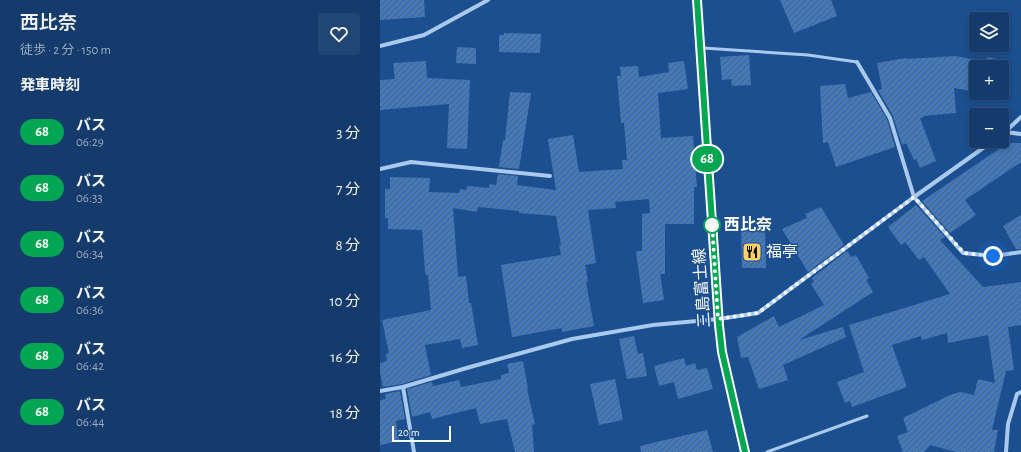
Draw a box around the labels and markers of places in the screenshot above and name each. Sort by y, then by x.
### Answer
marker: 西比奈 [703,216,721,234]
place label: 西比奈 [724,216,772,233]
restaurant icon: 福亭 [741,241,763,263]
place label: 福亭 [766,244,798,260]

